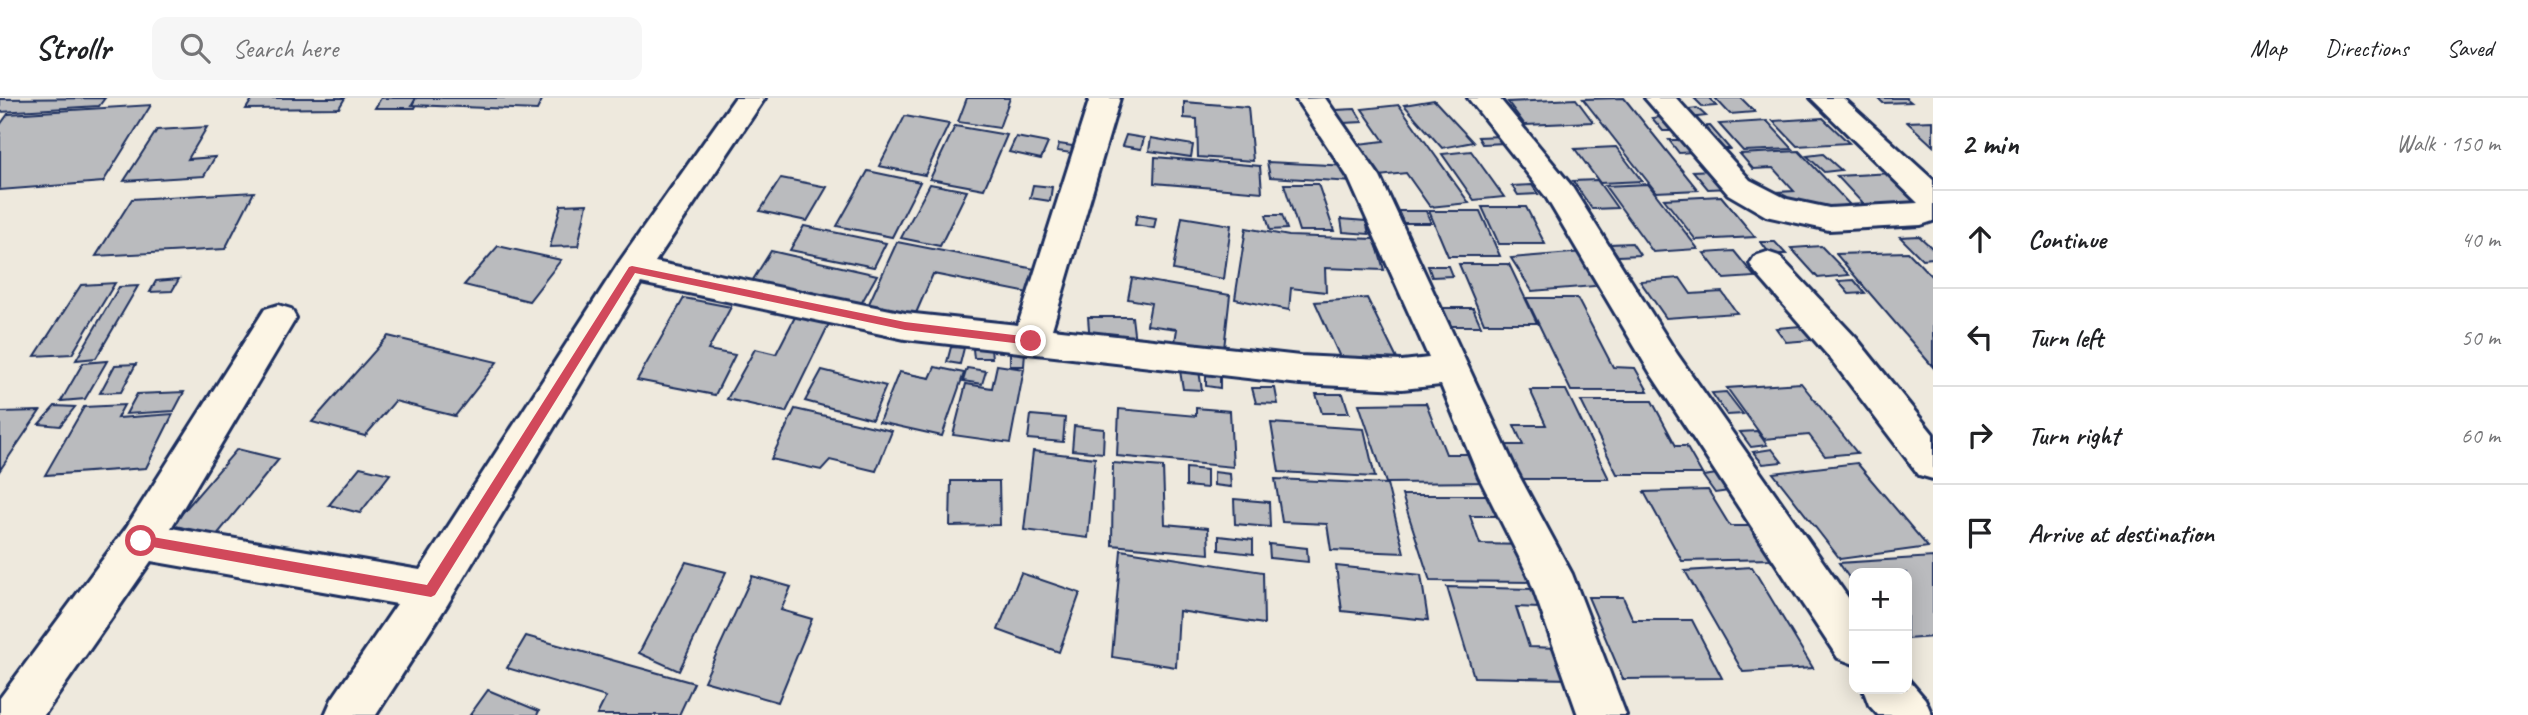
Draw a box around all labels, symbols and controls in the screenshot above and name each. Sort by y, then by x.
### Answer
search box [152,17,642,80]
text: Strollr [35,27,110,69]
icon: search [176,29,214,67]
text: Search here [232,32,338,65]
text: Map [2250,33,2287,63]
text: Directions [2325,33,2408,63]
text: Saved [2446,33,2493,63]
text: 2 min [1961,125,2018,163]
text: Walk · 150 m [2396,129,2500,158]
icon: ahead [1961,220,1999,258]
text: Continue [2028,223,2106,256]
text: 40 m [2461,225,2500,254]
icon: left [1961,318,1999,356]
text: Turn left [2028,321,2103,354]
text: 50 m [2461,323,2500,352]
route end [1015,325,1046,356]
icon: right [1961,416,1999,454]
text: Turn right [2028,419,2119,452]
text: 60 m [2461,421,2500,450]
icon: arrive [1961,514,1999,552]
text: Arrive at destination [2028,517,2214,550]
route start [125,525,156,556]
map controls [1849,568,1912,694]
button: + [1849,568,1912,631]
button: − [1849,631,1912,694]

